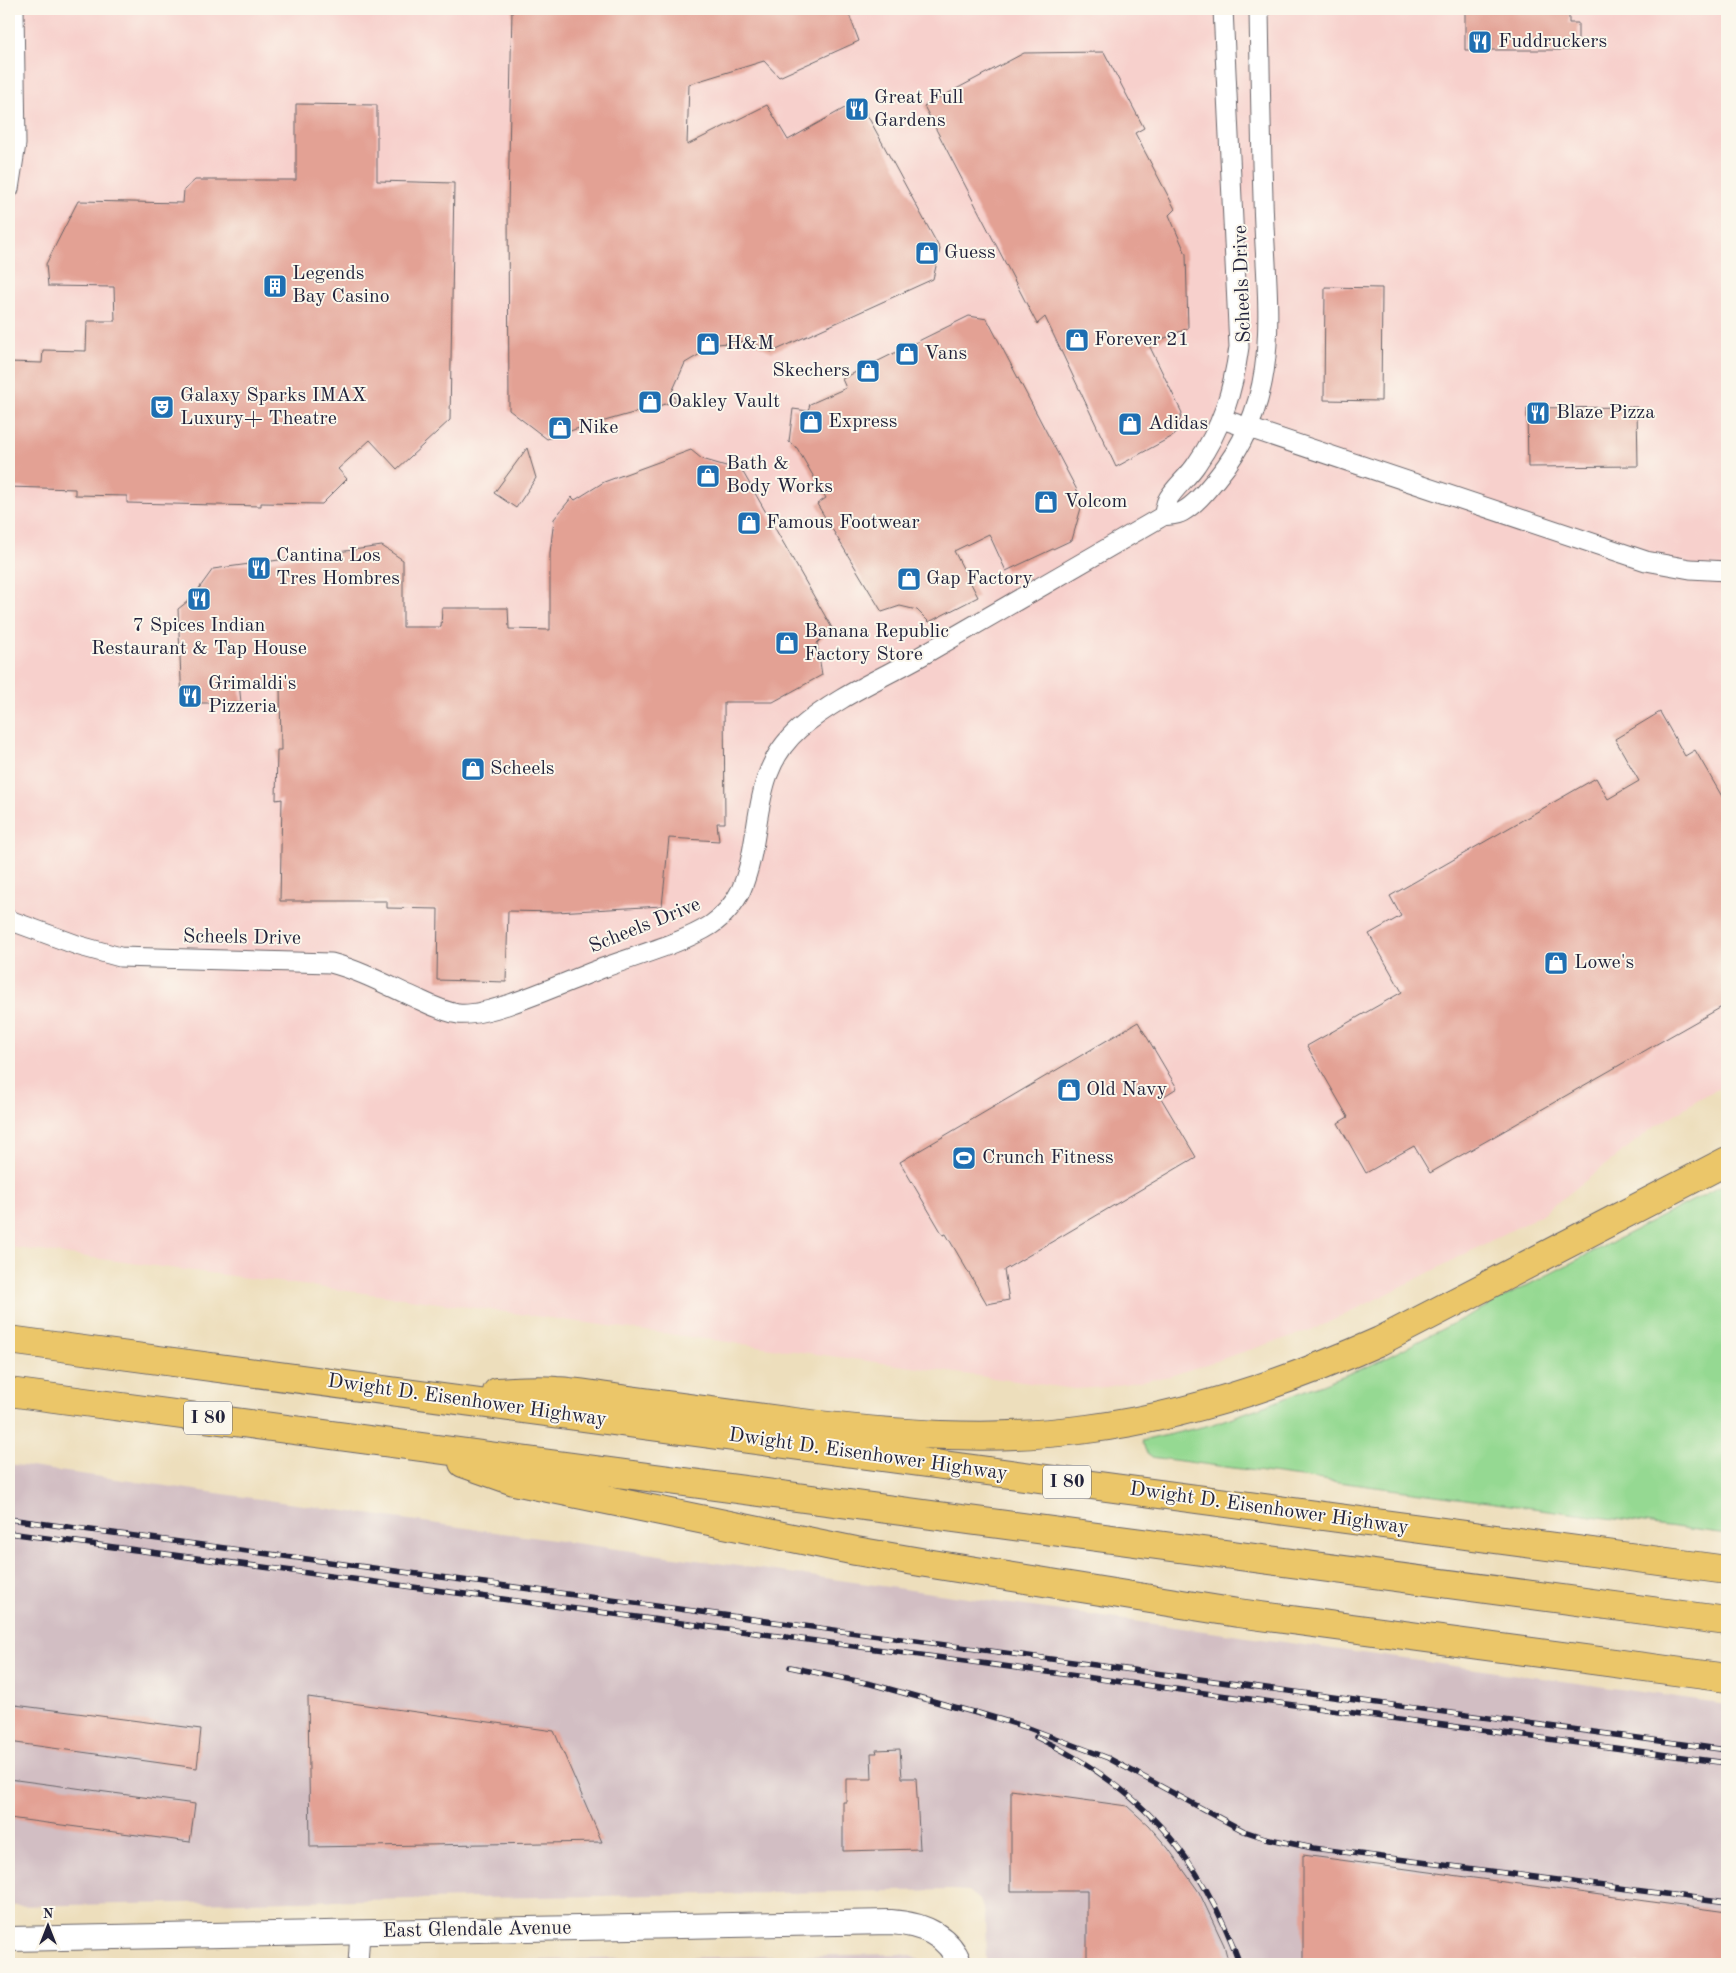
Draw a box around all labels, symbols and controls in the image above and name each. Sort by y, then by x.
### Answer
restaurant icon: Fuddruckers [1467,29,1493,55]
place label: Fuddruckers [1498,32,1607,52]
place label: Great Full Gardens [874,88,963,131]
restaurant icon: Great Full Gardens [844,96,870,122]
street label: Scheels Drive [1231,225,1255,343]
shop icon: Guess [914,240,940,266]
place label: Guess [944,243,996,263]
place label: Legends Bay Casino [292,264,390,307]
building icon: Legends Bay Casino [262,273,288,299]
shop icon: Forever 21 [1064,327,1090,353]
place label: Forever 21 [1094,330,1189,350]
shop icon: H&M [695,331,721,357]
place label: H&M [726,334,774,354]
shop icon: Vans [894,341,920,367]
place label: Vans [924,344,967,364]
shop icon: Skechers [855,358,881,384]
place label: Skechers [772,361,850,381]
place label: Galaxy Sparks IMAX Luxury+ Theatre [180,386,367,429]
shop icon: Oakley Vault [637,389,663,415]
place label: Oakley Vault [668,392,780,412]
theatre icon: Galaxy Sparks IMAX Luxury+ Theatre [149,394,175,420]
restaurant icon: Blaze Pizza [1525,400,1551,426]
place label: Blaze Pizza [1556,403,1655,423]
shop icon: Express [798,409,824,435]
shop icon: Adidas [1117,411,1143,437]
place label: Express [828,412,897,432]
place label: Adidas [1148,414,1208,434]
shop icon: Nike [547,415,573,441]
place label: Nike [578,418,618,438]
place label: Bath & Body Works [726,454,833,497]
shop icon: Bath & Body Works [695,463,721,489]
shop icon: Volcom [1033,489,1059,515]
place label: Volcom [1064,492,1127,512]
shop icon: Famous Footwear [736,510,762,536]
place label: Famous Footwear [766,513,920,533]
place label: Cantina Los Tres Hombres [276,546,400,589]
restaurant icon: Cantina Los Tres Hombres [246,555,272,581]
shop icon: Gap Factory [896,566,922,592]
place label: Gap Factory [926,569,1033,589]
restaurant icon: 7 Spices Indian Restaurant & Tap House [186,586,212,612]
place label: 7 Spices Indian Restaurant & Tap House [91,616,307,659]
place label: Banana Republic Factory Store [804,622,949,665]
shop icon: Banana Republic Factory Store [774,630,800,656]
place label: Grimaldi's Pizzeria [208,674,296,717]
restaurant icon: Grimaldi's Pizzeria [177,683,203,709]
shop icon: Scheels [460,756,486,782]
place label: Scheels [490,759,554,779]
street label: Scheels Drive [586,895,704,957]
street label: Scheels Drive [183,927,301,949]
shop icon: Lowe's [1543,950,1569,976]
place label: Lowe's [1574,953,1634,973]
shop icon: Old Navy [1056,1077,1082,1103]
place label: Old Navy [1086,1080,1168,1100]
sports icon: Crunch Fitness [951,1145,977,1171]
place label: Crunch Fitness [982,1148,1114,1168]
street label: Dwight D. Eisenhower Highway [326,1372,608,1431]
road number: I 80 [184,1402,232,1435]
street label: Dwight D. Eisenhower Highway [727,1426,1009,1485]
road number: I 80 [1043,1465,1091,1498]
street label: Dwight D. Eisenhower Highway [1128,1480,1410,1539]
north arrow [22,1900,72,1950]
text: N [43,1907,54,1921]
street label: East Glendale Avenue [382,1918,572,1942]

